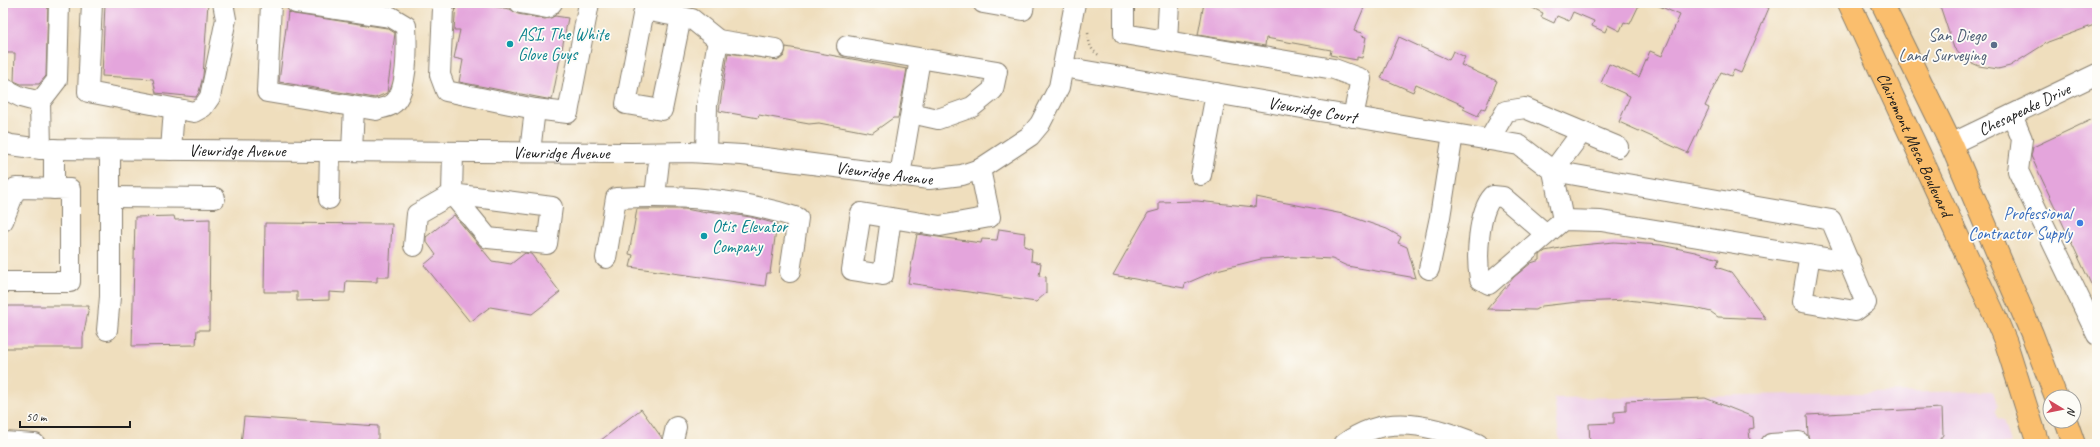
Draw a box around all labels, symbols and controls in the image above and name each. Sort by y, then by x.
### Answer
place label: ASI, The White Glove Guys [518,24,610,65]
place label: San Diego Land Surveying [1898,25,1987,66]
marker: ASI, The White Glove Guys [505,39,515,49]
marker: San Diego Land Surveying [1989,40,1999,50]
street label: Clairemont Mesa Boulevard [1872,69,1958,222]
street label: Chesapeake Drive [1975,78,2075,140]
street label: Viewridge Court [1266,92,1361,128]
street label: Viewridge Avenue [189,140,287,162]
street label: Viewridge Avenue [513,142,611,164]
street label: Viewridge Avenue [835,157,935,190]
place label: Professional Contractor Supply [1968,203,2075,244]
place label: Otis Elevator Company [712,216,789,257]
marker: Professional Contractor Supply [2075,218,2085,228]
marker: Otis Elevator Company [699,231,709,241]
north arrow [2042,389,2082,429]
scale bar [20,403,130,429]
text: N [2064,406,2079,417]
text: 50 m [26,409,48,425]

